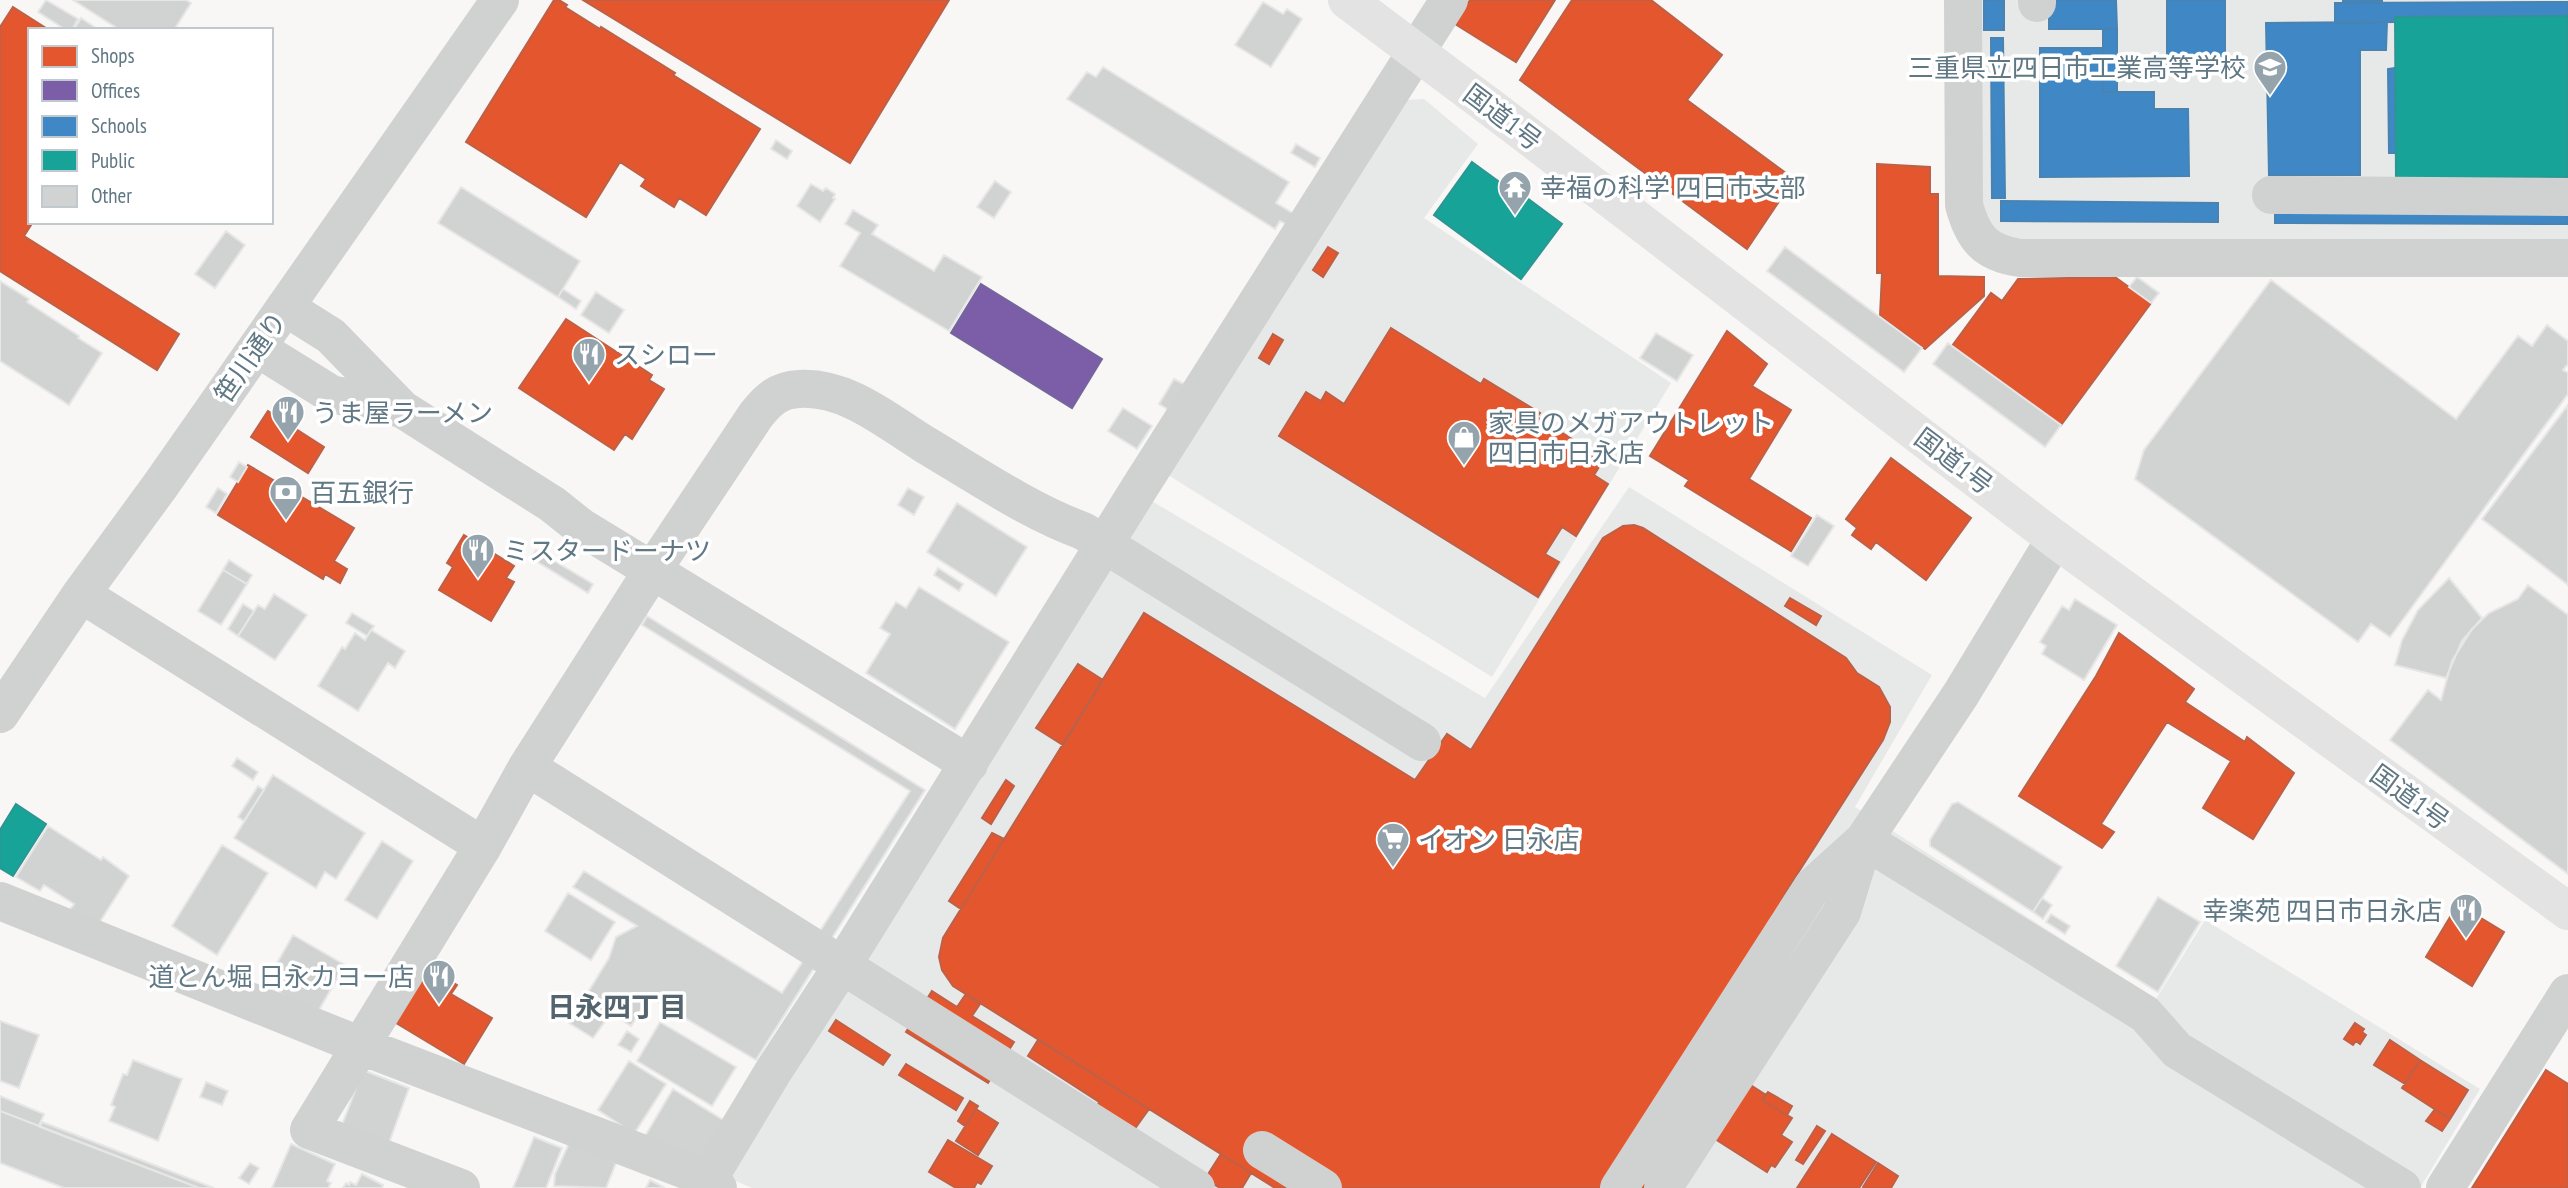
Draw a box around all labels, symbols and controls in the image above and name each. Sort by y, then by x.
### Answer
legend [28,28,273,224]
text: Shops [91,42,135,69]
school or university icon: 三重県立四日市工業高等学校 [2251,48,2289,97]
place label: 三重県立四日市工業高等学校 [1908,51,2246,84]
text: Offices [91,77,140,104]
street label: 国道1号 [1457,77,1549,157]
text: Schools [91,112,147,139]
text: Public [91,147,136,174]
temple icon: 幸福の科学 四日市支部 [1496,168,1534,217]
place label: 幸福の科学 四日市支部 [1540,171,1806,204]
text: Other [91,182,132,209]
street label: 笹川通り [207,305,293,409]
restaurant icon: スシロー [570,335,608,384]
place label: スシロー [614,338,718,371]
restaurant icon: うま屋ラーメン [269,393,307,442]
place label: うま屋ラーメン [312,396,493,429]
place label: 家具のメガアウトレット 四日市日永店 [1488,406,1774,469]
shop icon: 家具のメガアウトレット 四日市日永店 [1445,418,1483,467]
street label: 国道1号 [1908,421,2000,501]
bank icon: 百五銀行 [267,473,305,522]
place label: 百五銀行 [310,476,414,509]
restaurant icon: ミスタードーナツ [459,531,497,580]
place label: ミスタードーナツ [503,534,711,567]
street label: 国道1号 [2364,757,2456,837]
supermarket icon: イオン 日永店 [1374,820,1412,869]
place label: イオン 日永店 [1418,823,1580,856]
restaurant icon: 幸楽苑 四日市日永店 [2447,891,2485,940]
place label: 幸楽苑 四日市日永店 [2202,894,2442,927]
restaurant icon: 道とん堀 日永カヨー店 [420,957,458,1006]
place label: 道とん堀 日永カヨー店 [148,960,414,993]
district label: 日永四丁目 [547,988,687,1025]

